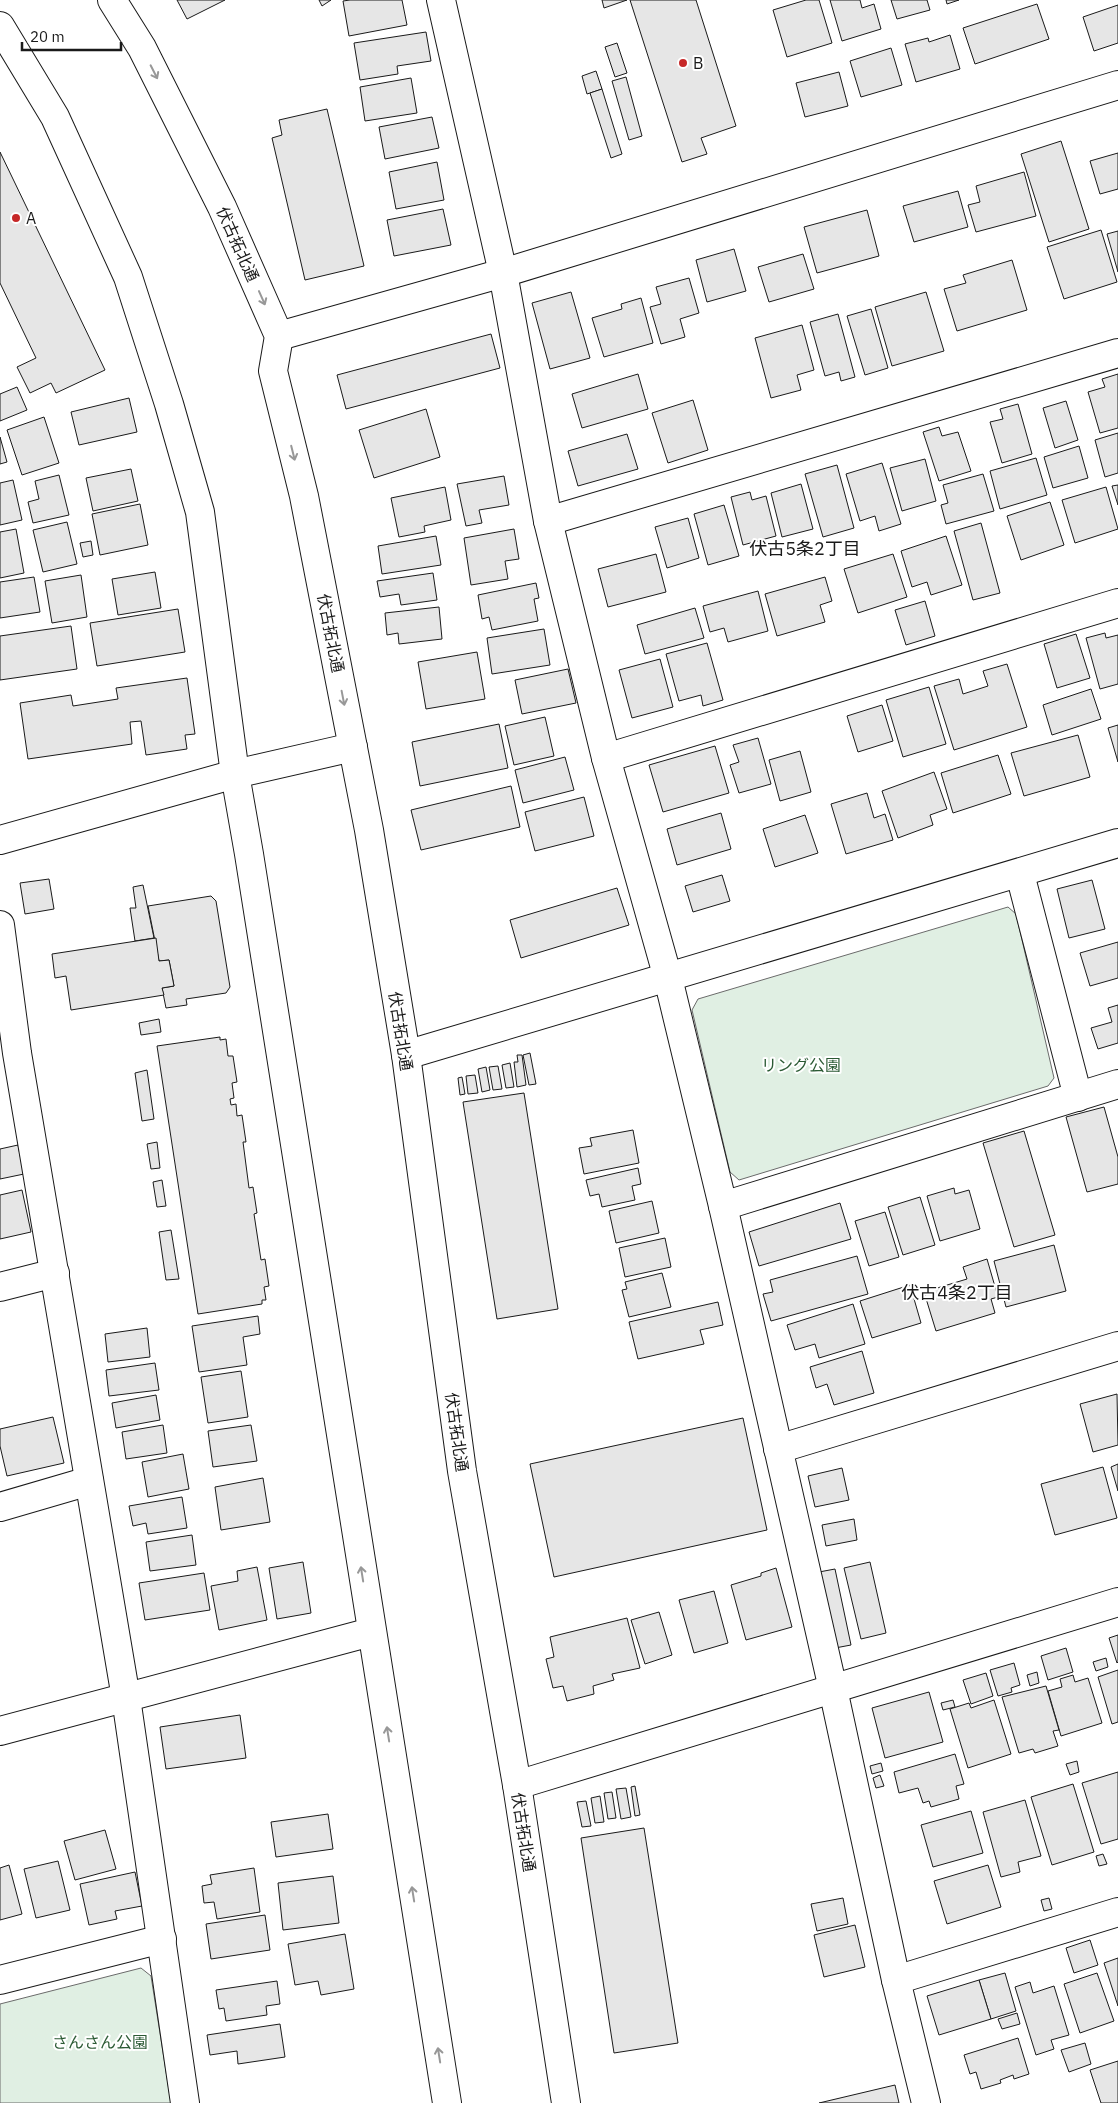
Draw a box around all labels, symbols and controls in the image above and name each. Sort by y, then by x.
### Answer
scale bar [22,20,121,52]
text: 20 m [30,27,65,46]
place label: B [693,53,703,73]
marker: B [677,57,689,69]
one-way arrow [149,65,159,80]
street label: 伏古拓北通 [213,203,263,285]
place label: A [26,208,36,228]
marker: A [10,212,22,224]
one-way arrow [258,290,268,305]
one-way arrow [289,445,299,461]
district label: 伏古5条2丁目 [749,537,861,560]
street label: 伏古拓北通 [314,592,348,674]
one-way arrow [339,690,349,706]
street label: 伏古拓北通 [385,990,417,1072]
park label: リング公園 [761,1055,841,1075]
district label: 伏古4条2丁目 [901,1281,1013,1304]
street label: 伏古拓北通 [442,1391,472,1473]
one-way arrow [357,1566,367,1582]
one-way arrow [382,1726,392,1742]
street label: 伏古拓北通 [508,1791,540,1873]
one-way arrow [408,1887,418,1903]
park label: さんさん公園 [52,2032,148,2052]
one-way arrow [434,2047,444,2063]

